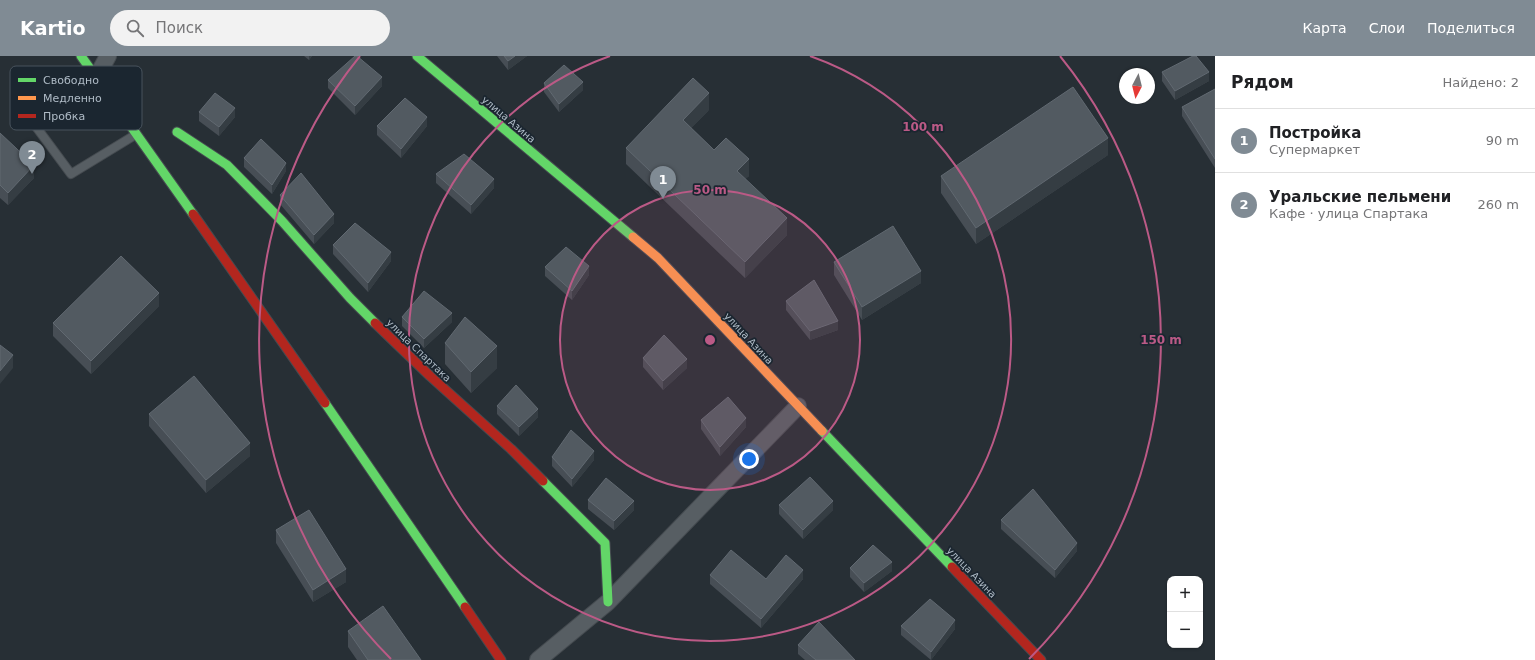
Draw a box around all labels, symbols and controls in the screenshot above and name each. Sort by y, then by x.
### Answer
search box [110,10,390,46]
text: Kartio [20,17,86,39]
icon: search [124,17,146,39]
text: Поиск [156,19,203,37]
text: Карта [1303,20,1347,36]
text: Слои [1369,20,1405,36]
text: Поделиться [1427,20,1515,36]
legend [10,66,142,130]
north arrow [1119,68,1155,104]
text: Рядом [1231,72,1294,92]
text: Свободно [43,74,99,87]
text: Найдено: 2 [1443,75,1519,90]
text: Медленно [43,92,102,105]
street label: улица Азина [480,94,538,145]
text: Пробка [43,110,85,123]
text: 100 m [902,120,944,134]
text: Постройка [1269,124,1361,142]
text: 1 [1239,133,1249,148]
text: 90 m [1486,133,1519,148]
pin: 2 [19,141,45,174]
text: Супермаркет [1269,142,1360,157]
pin: 1 [650,166,676,199]
text: 50 m [693,183,727,197]
text: Уральские пельмени [1269,188,1451,206]
text: 2 [1239,197,1249,212]
text: 260 m [1477,197,1519,212]
text: Кафе · улица Спартака [1269,206,1428,221]
street label: улица Азина [722,310,775,366]
street label: улица Спартака [384,317,453,384]
centre of rings [703,333,717,347]
text: 150 m [1140,333,1182,347]
your location [739,449,759,469]
street label: улица Азина [945,545,999,600]
map controls [1167,576,1203,648]
button: + [1167,576,1203,612]
button: − [1167,612,1203,648]

